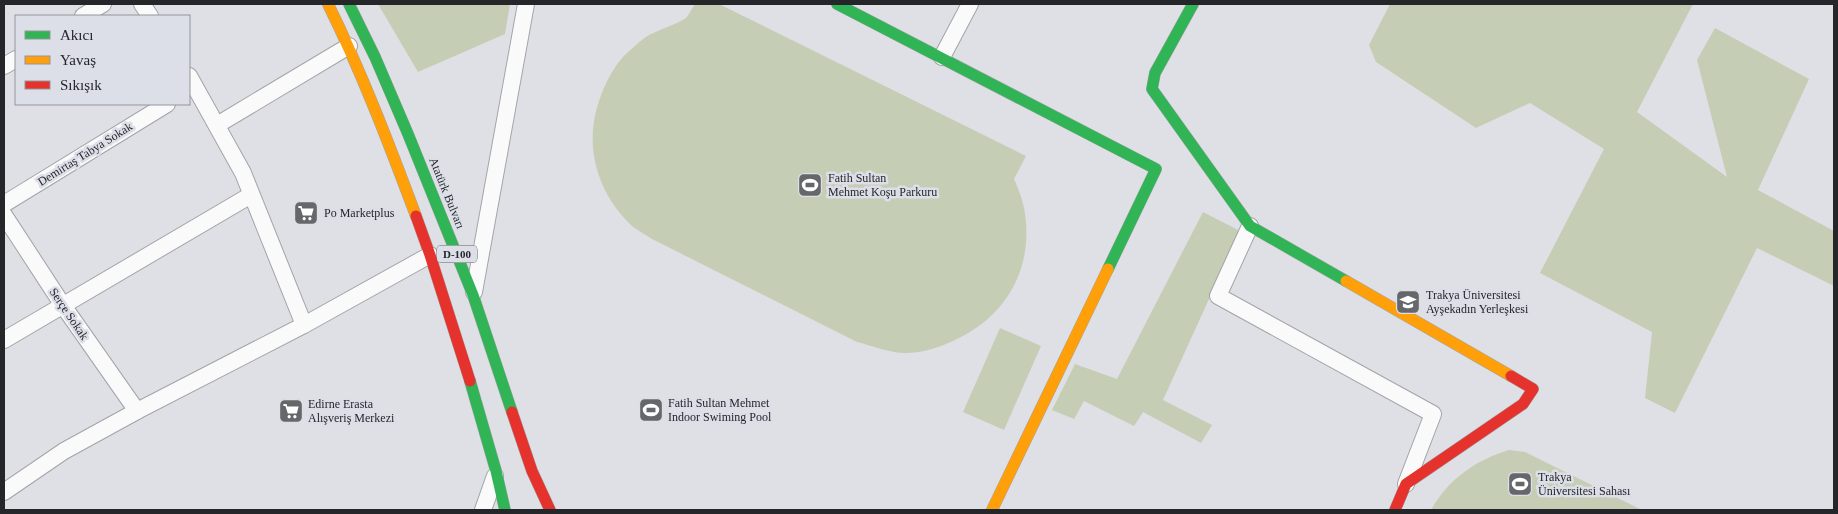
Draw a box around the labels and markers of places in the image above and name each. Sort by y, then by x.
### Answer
place label: Fatih Sultan Mehmet Koşu Parkuru [828,171,937,199]
sports icon: Fatih Sultan Mehmet Koşu Parkuru [797,172,823,198]
supermarket icon: Po Marketplus [293,200,319,226]
place label: Po Marketplus [324,206,395,220]
place label: Trakya Üniversitesi Ayşekadın Yerleşkesi [1426,288,1529,316]
school or university icon: Trakya Üniversitesi Ayşekadın Yerleşkesi [1395,289,1421,315]
place label: Fatih Sultan Mehmet Indoor Swiming Pool [668,396,772,424]
place label: Edirne Erasta Alışveriş Merkezi [308,397,395,425]
sports icon: Fatih Sultan Mehmet Indoor Swiming Pool [638,397,664,423]
supermarket icon: Edirne Erasta Alışveriş Merkezi [278,398,304,424]
place label: Trakya Üniversitesi Sahası [1538,470,1631,498]
sports icon: Trakya Üniversitesi Sahası [1507,471,1533,497]

